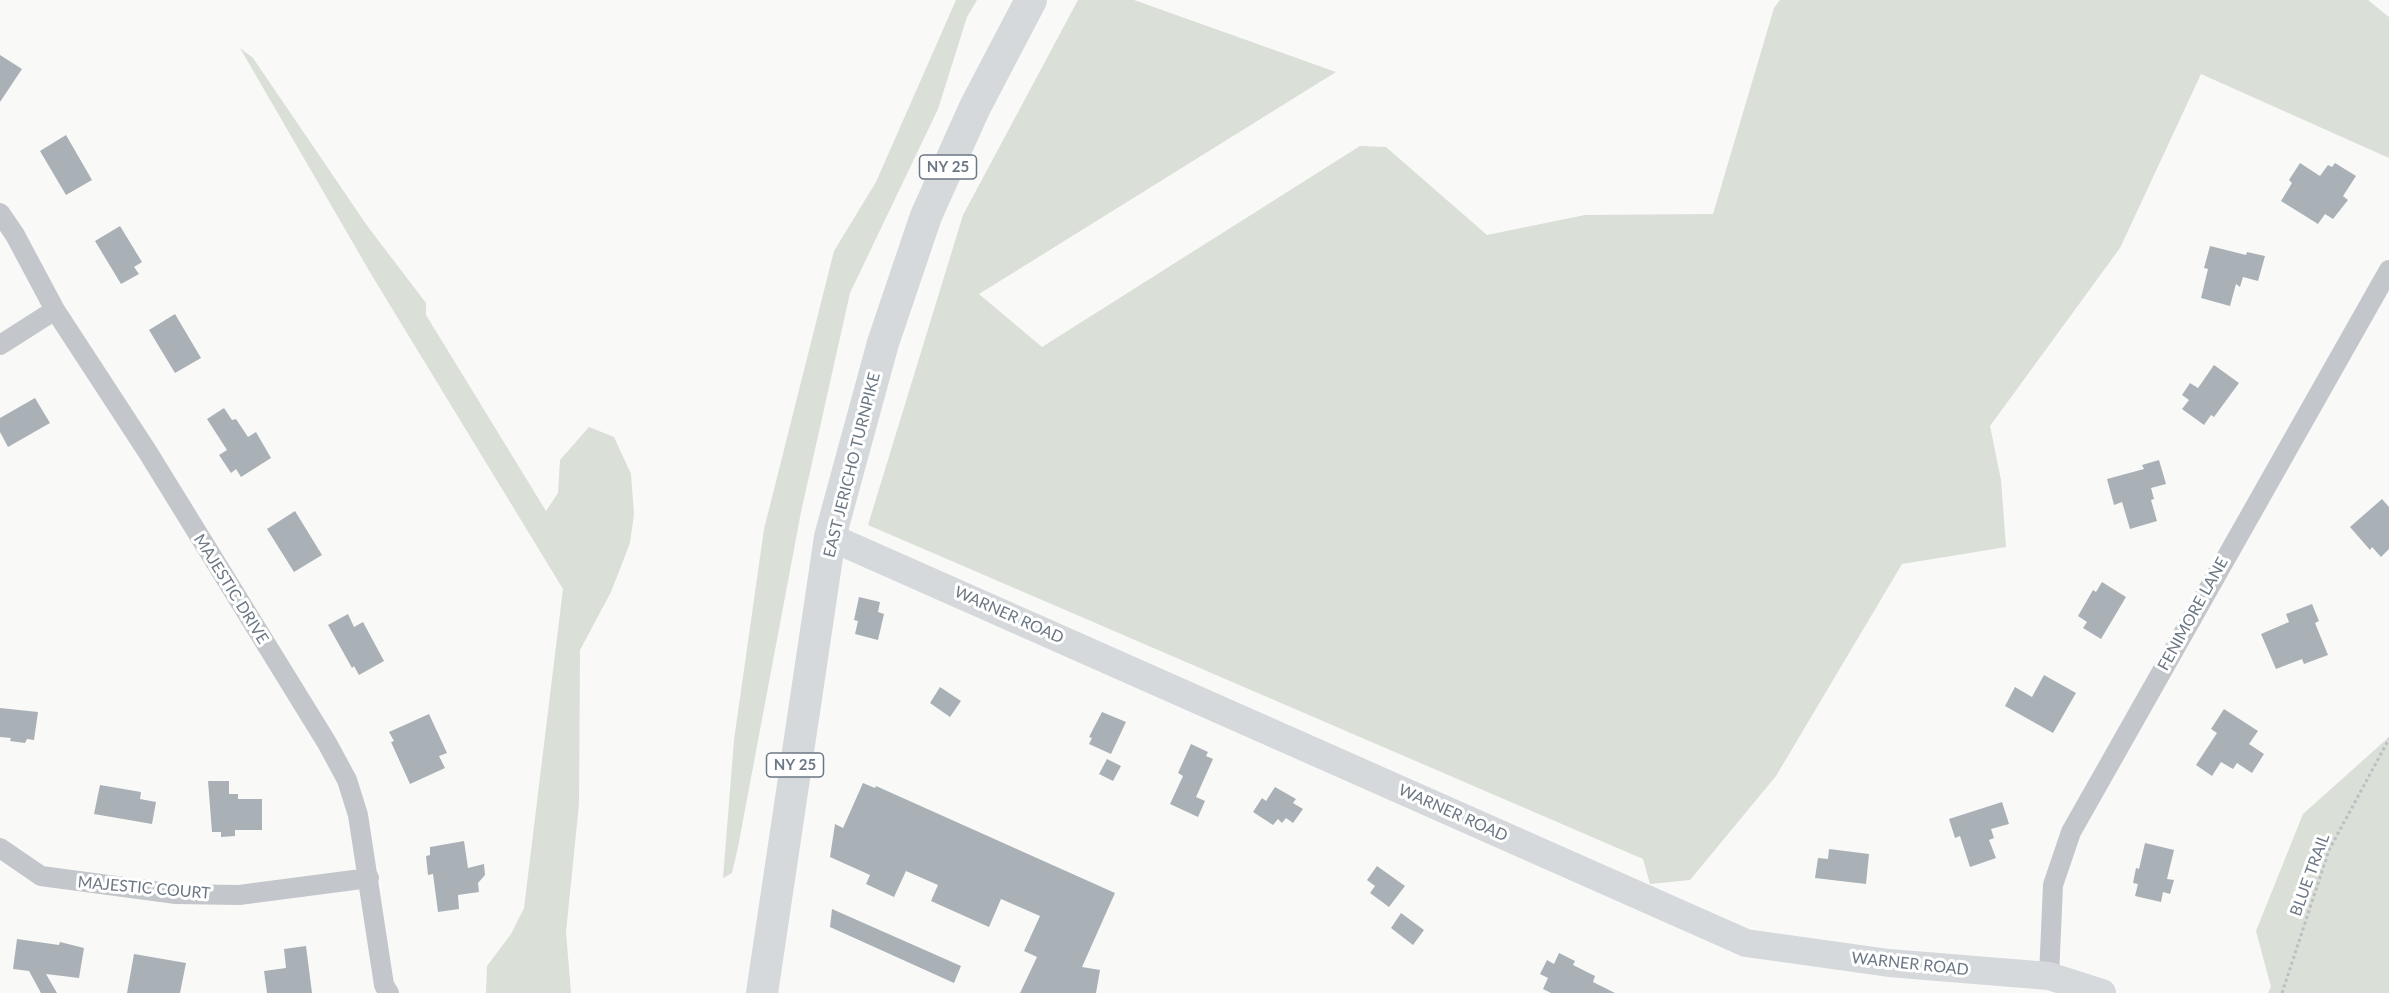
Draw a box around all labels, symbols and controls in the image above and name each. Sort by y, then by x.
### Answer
road number: NY 25 [920,155,976,179]
street label: EAST JERICHO TURNPIKE [820,371,884,559]
street label: MAJESTIC DRIVE [190,531,272,647]
street label: FENIMORE LANE [2154,554,2232,674]
street label: WARNER ROAD [951,582,1067,648]
road number: NY 25 [766,753,824,777]
street label: WARNER ROAD [1395,780,1511,846]
street label: BLUE TRAIL [2286,831,2334,919]
street label: MAJESTIC COURT [77,873,211,903]
street label: WARNER ROAD [1850,948,1970,980]

